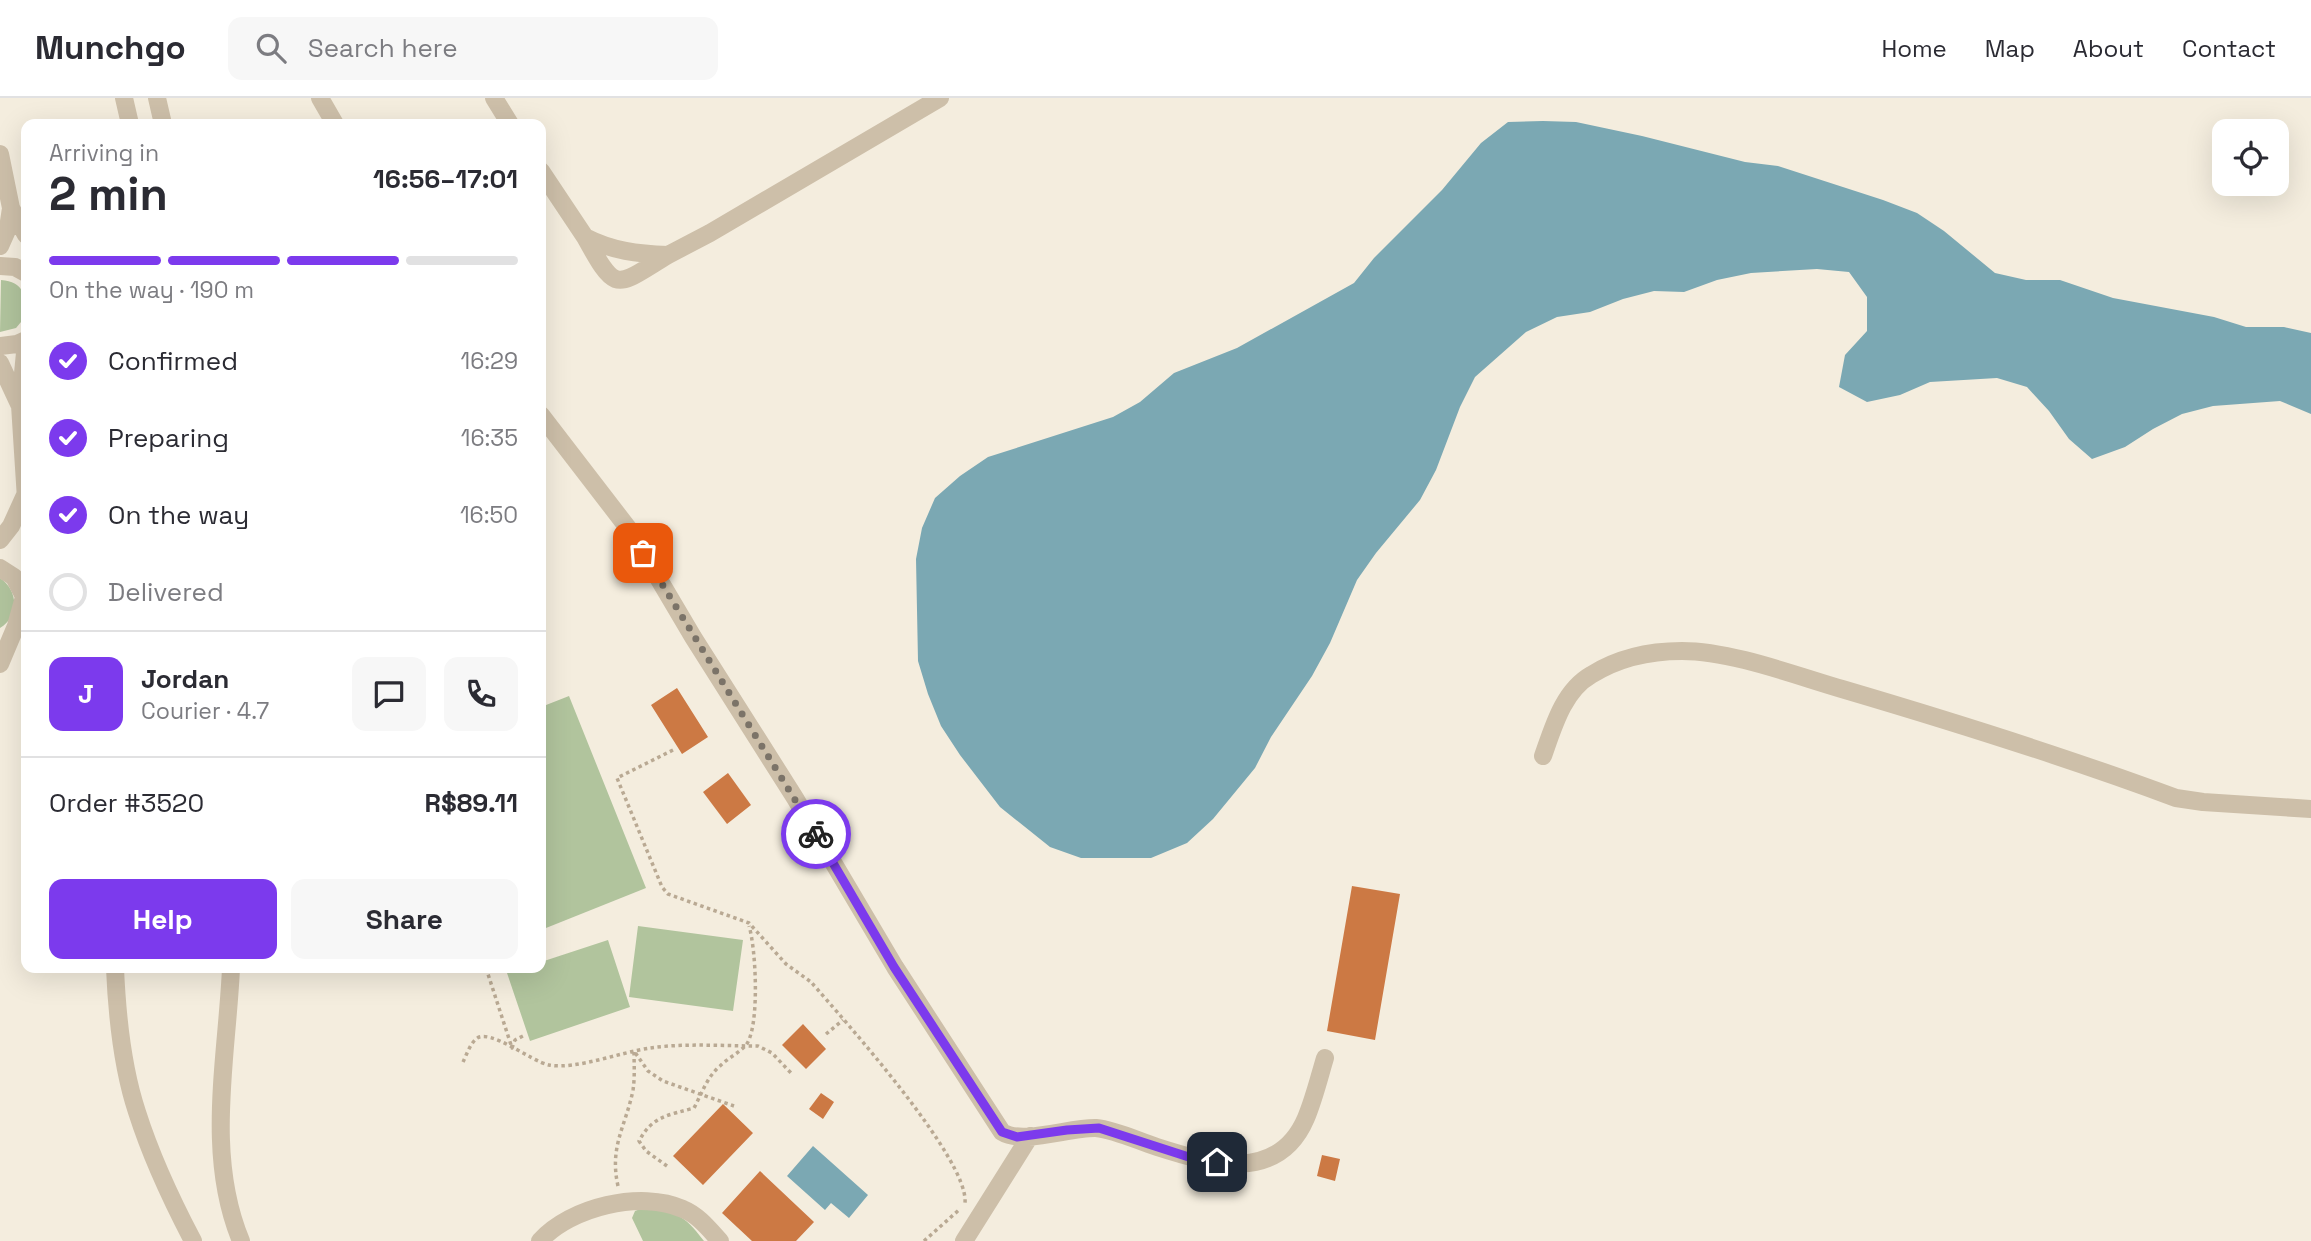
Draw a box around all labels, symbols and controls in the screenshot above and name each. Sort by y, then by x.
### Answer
search box [228,17,718,80]
text: Munchgo [35,27,186,69]
icon: search [252,29,290,67]
text: Search here [308,31,458,65]
text: Home [1881,33,1947,64]
text: Map [1985,33,2035,64]
text: About [2073,33,2144,64]
text: Contact [2182,33,2276,64]
map controls [2212,119,2289,196]
button: locate [2212,119,2289,196]
text: Arriving in [49,138,159,168]
text: 16:56–17:01 [373,162,518,196]
text: 2 min [49,165,168,223]
text: On the way · 190 m [49,275,254,305]
icon: check [49,342,87,380]
text: Confirmed [108,344,238,378]
text: 16:29 [461,346,518,376]
icon: check [49,419,87,457]
text: Preparing [108,421,229,455]
text: 16:35 [461,423,518,453]
icon: check [49,496,87,534]
text: On the way [108,498,249,532]
text: 16:50 [460,500,518,530]
pin [613,523,673,583]
icon: bag [624,534,662,572]
text: Delivered [108,575,224,609]
button: chat [352,657,426,731]
button: phone [444,657,518,731]
text: Jordan [141,662,229,696]
text: J [78,677,94,711]
text: Courier · 4.7 [141,696,269,726]
text: Order #3520 [49,786,204,820]
text: R$89.11 [425,786,518,820]
courier [781,799,851,869]
icon: bike [797,815,835,853]
button: Help [49,879,277,959]
button: Share [291,879,518,959]
pin [1187,1132,1247,1192]
icon: home [1198,1143,1236,1181]

